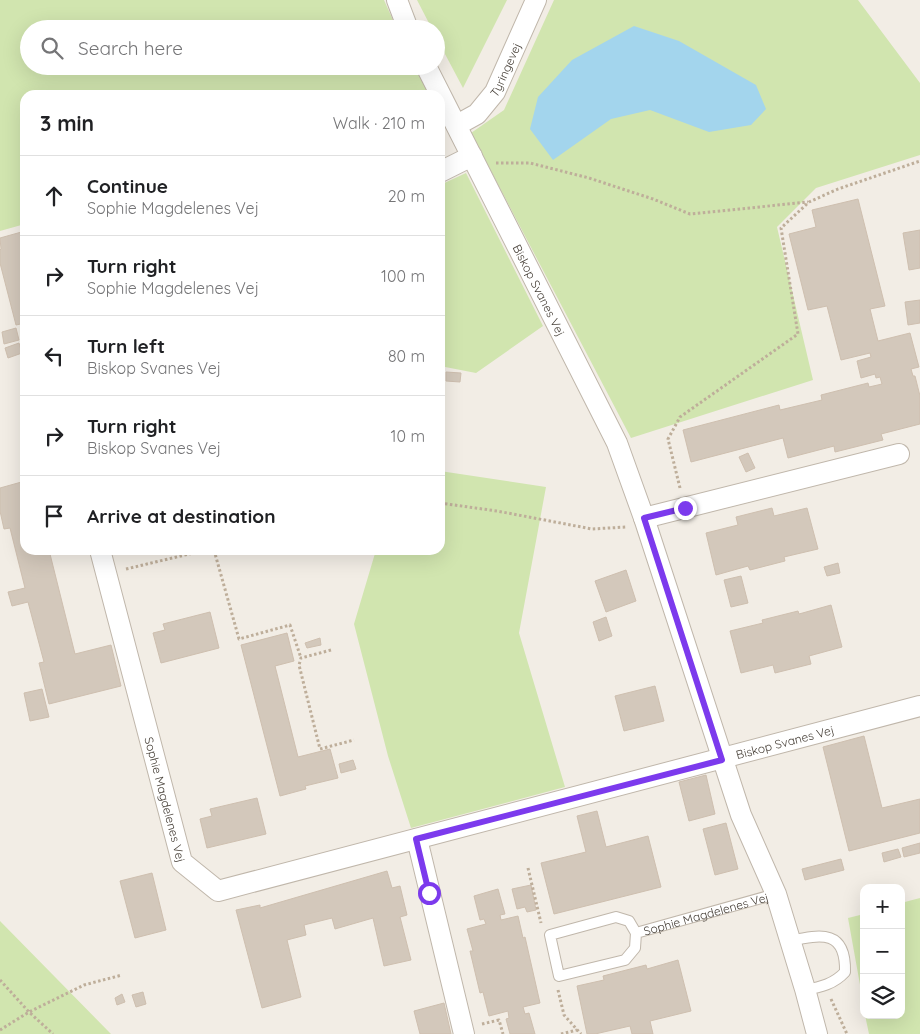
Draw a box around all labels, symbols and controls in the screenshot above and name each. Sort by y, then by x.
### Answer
search box [20,20,445,75]
icon: search [38,34,66,62]
text: Search here [78,36,183,60]
street label: Tyringevej [487,40,524,100]
text: 3 min [40,110,94,136]
text: Walk · 210 m [333,113,425,133]
text: Continue [87,174,168,198]
icon: ahead [40,182,68,210]
text: 20 m [388,186,425,206]
text: Sophie Magdelenes Vej [87,198,259,218]
street label: Biskop Svanes Vej [510,242,569,338]
text: Turn right [87,254,176,278]
icon: right [40,262,68,290]
text: 100 m [381,266,425,286]
text: Sophie Magdelenes Vej [87,278,259,298]
text: Turn left [87,334,165,358]
icon: left [40,342,68,370]
text: 80 m [388,346,425,366]
text: Biskop Svanes Vej [87,358,221,378]
text: Turn right [87,414,176,438]
icon: right [40,422,68,450]
text: 10 m [391,426,425,446]
text: Biskop Svanes Vej [87,438,221,458]
route end [674,497,697,520]
icon: arrive [40,502,68,530]
text: Arrive at destination [87,504,276,528]
street label: Biskop Svanes Vej [734,722,835,762]
street label: Sophie Magdelenes Vej [142,735,189,864]
route start [418,882,441,905]
map controls [860,884,905,1019]
button: + [860,884,905,929]
street label: Sophie Magdelenes Vej [642,889,770,938]
button: − [860,929,905,974]
button: layers [860,974,905,1019]

